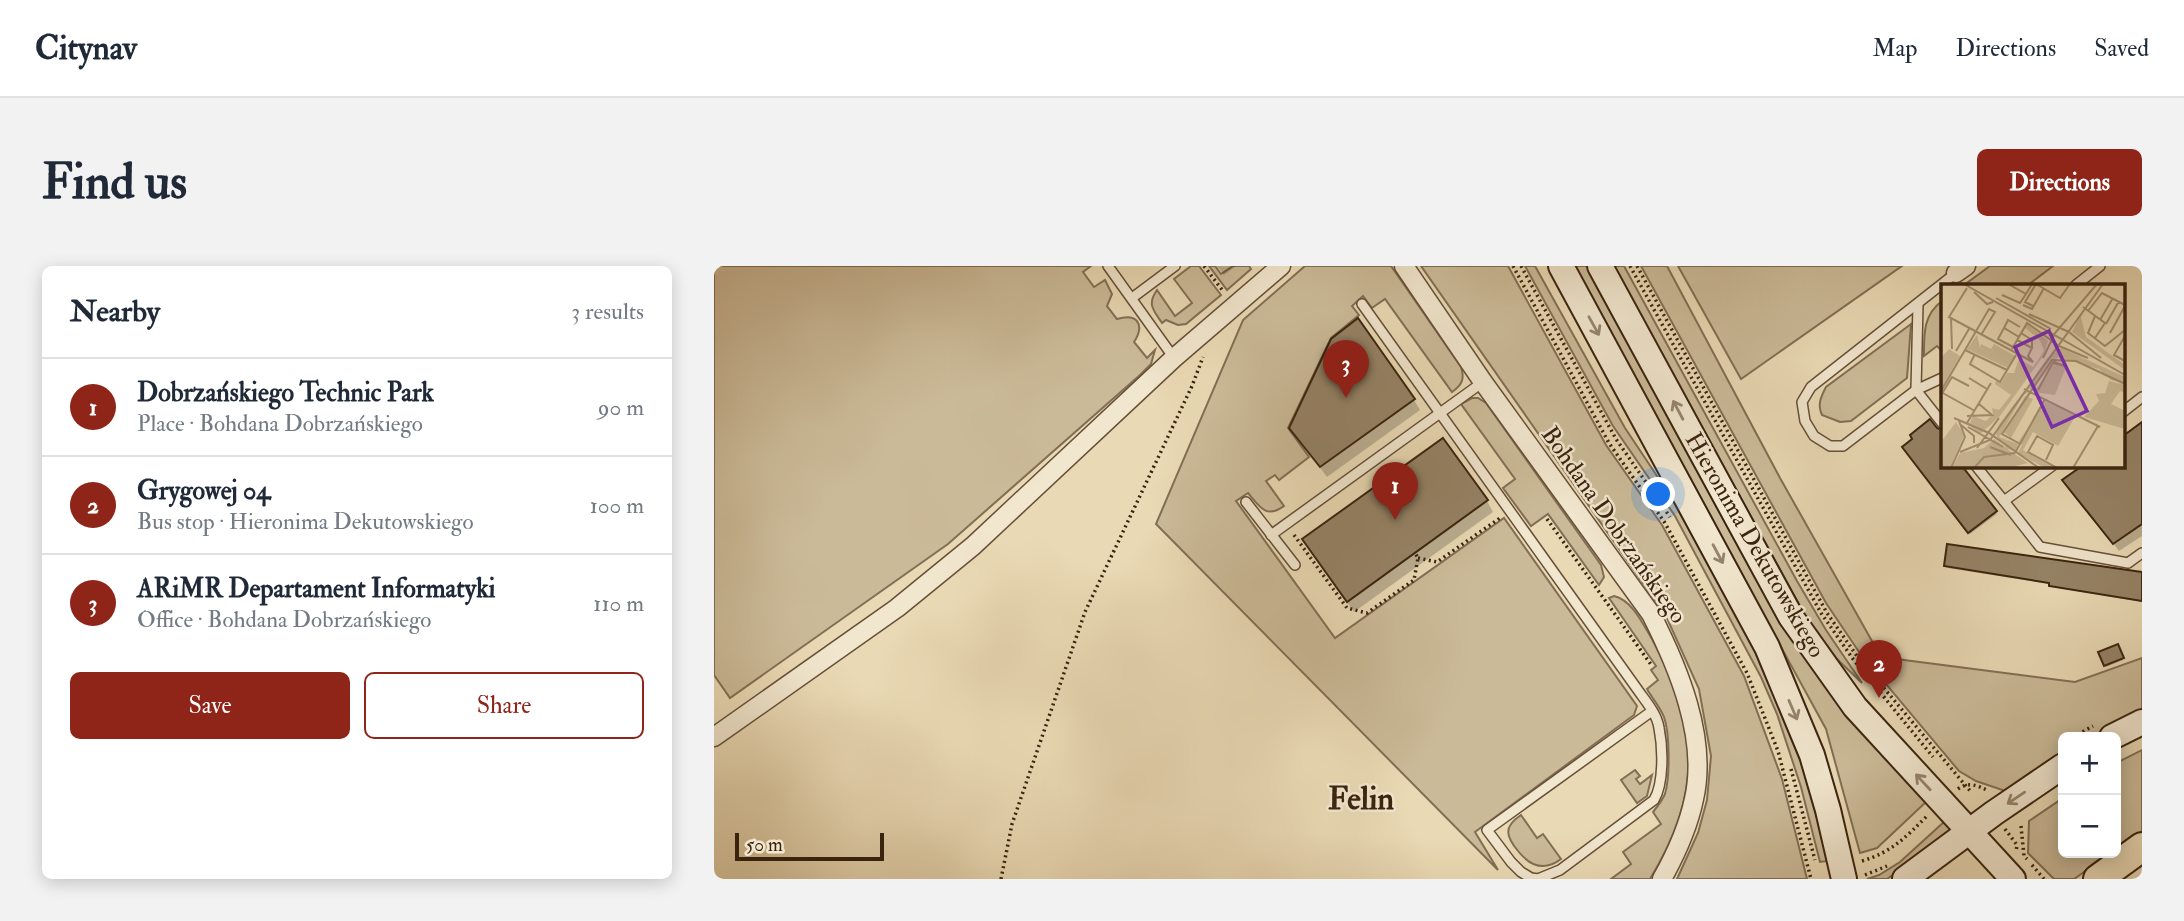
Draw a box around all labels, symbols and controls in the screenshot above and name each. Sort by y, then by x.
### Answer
text: Citynav [35,28,137,69]
text: Map [1872,33,1917,64]
text: Directions [1955,33,2056,64]
text: Saved [2094,33,2149,64]
button: Directions [1977,149,2142,216]
text: Find us [42,152,187,213]
inset map [1941,284,2124,467]
text: Nearby [70,293,160,330]
text: 3 results [571,297,644,326]
one-way arrow [1587,315,1601,336]
pin: 3 [1323,340,1369,398]
text: Dobrzańskiego Technic Park [137,377,434,409]
text: 1 [89,393,97,422]
text: 90 m [598,393,644,422]
one-way arrow [1671,400,1685,420]
text: Place · Bohdana Dobrzańskiego [137,409,423,438]
street label: Bohdana Dobrzańskiego [1534,420,1694,630]
street label: Hieronima Dekutowskiego [1678,427,1832,663]
pin: 1 [1372,462,1418,520]
text: Grygowej 04 [137,475,270,507]
your location [1641,477,1675,511]
text: 2 [87,491,99,520]
text: 100 m [590,491,644,520]
text: Bus stop · Hieronima Dekutowskiego [137,507,473,536]
one-way arrow [1712,543,1725,564]
text: ARiMR Departament Informatyki [137,573,496,605]
text: 3 [89,589,97,618]
text: 110 m [593,589,644,618]
text: Office · Bohdana Dobrzańskiego [137,605,431,634]
pin: 2 [1856,640,1902,698]
button: Save [70,672,350,739]
button: Share [364,672,644,739]
one-way arrow [1788,698,1801,720]
map controls [2058,732,2121,858]
button: + [2058,732,2121,795]
one-way arrow [1915,774,1932,791]
district label: Felin [1328,779,1394,819]
one-way arrow [2007,791,2026,806]
button: − [2058,795,2121,858]
scale bar [735,830,884,862]
text: 50 m [746,833,783,857]

